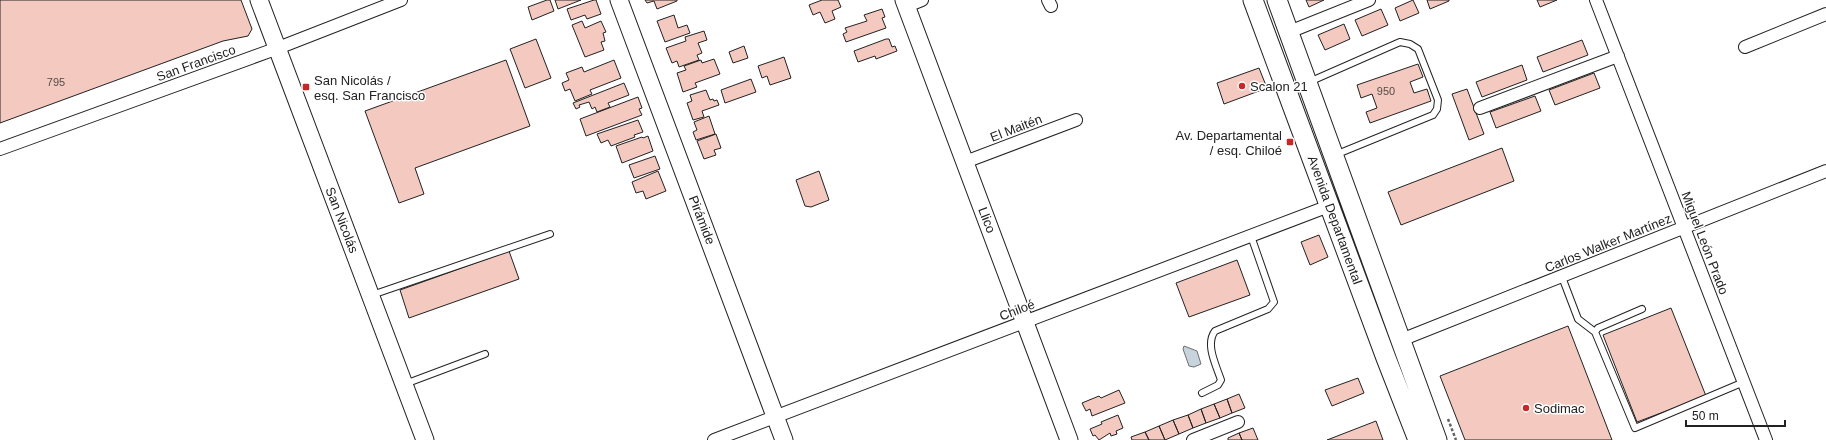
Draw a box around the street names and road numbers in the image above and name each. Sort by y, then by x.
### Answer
street label: San Francisco [154,42,238,84]
street label: El Maitén [988,111,1044,145]
street label: Avenida Departamental [1305,154,1365,286]
street label: San Nicolás [323,185,362,256]
street label: Miguel León Prado [1678,189,1732,297]
street label: Pirámide [686,193,718,247]
street label: Llico [975,205,999,235]
street label: Carlos Walker Martínez [1542,211,1674,275]
street label: Chiloé [997,296,1037,324]

